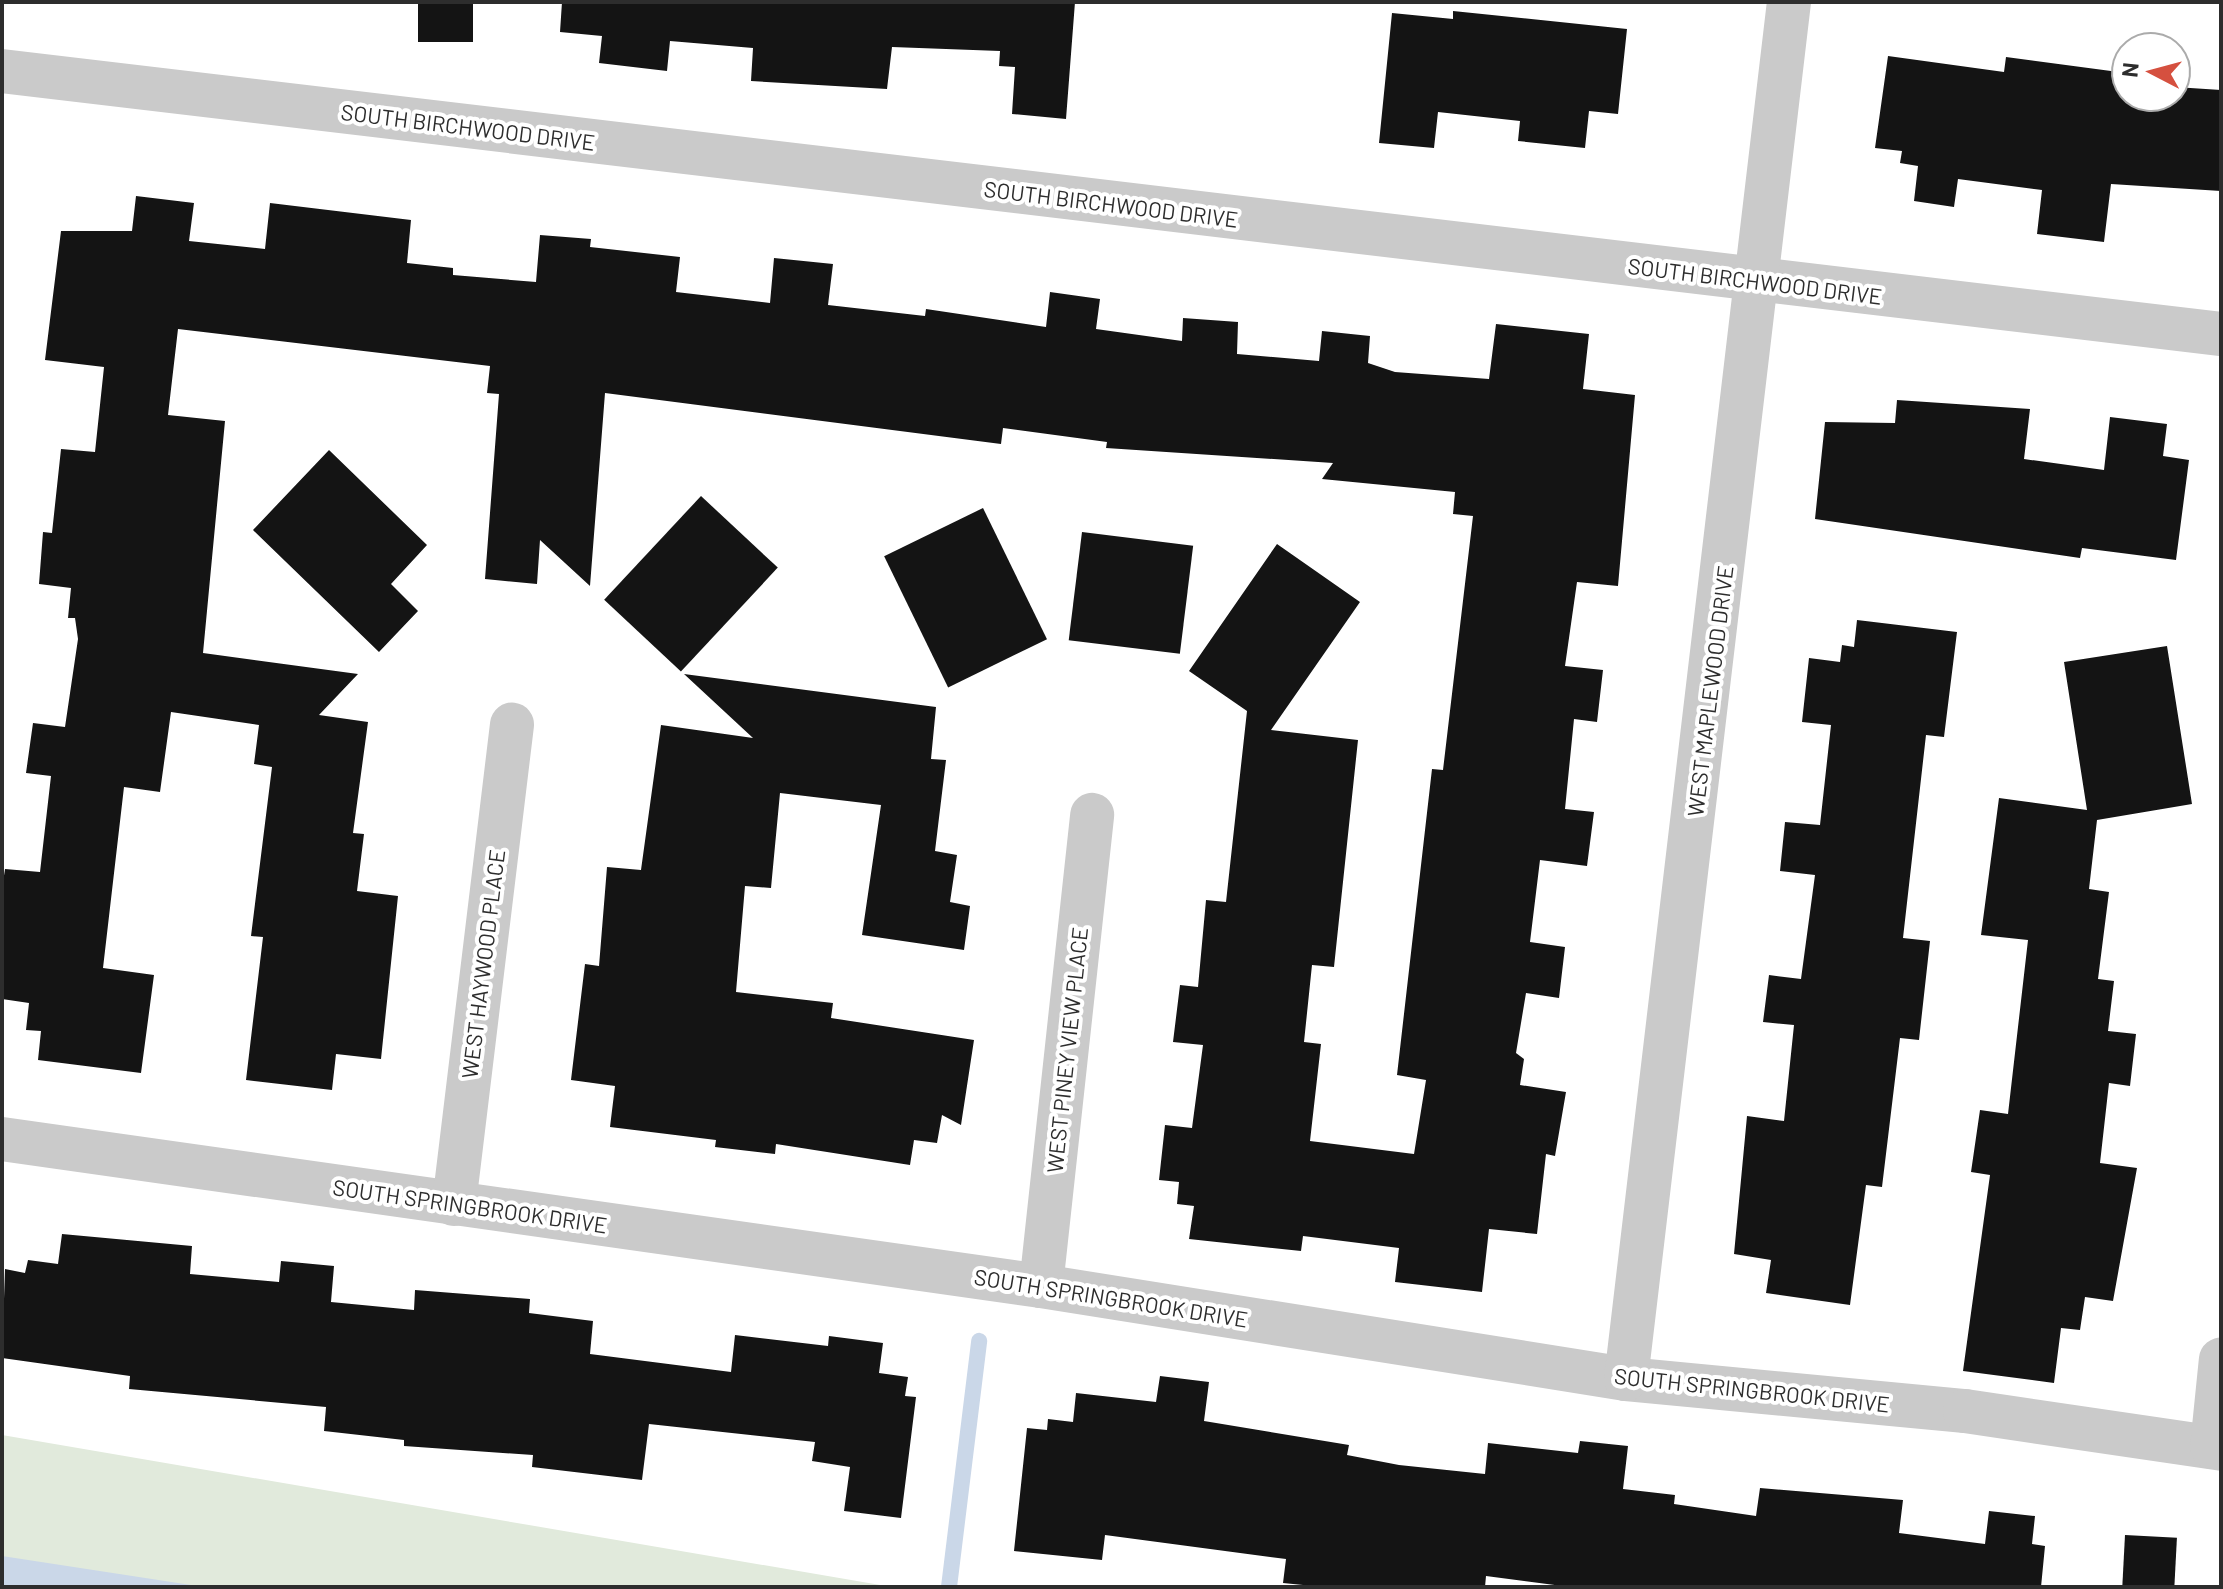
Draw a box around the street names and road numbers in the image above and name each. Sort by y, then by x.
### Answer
street label: SOUTH BIRCHWOOD DRIVE [339,98,597,156]
street label: SOUTH BIRCHWOOD DRIVE [982,175,1240,233]
street label: SOUTH BIRCHWOOD DRIVE [1626,252,1884,310]
street label: WEST MAPLEWOOD DRIVE [1681,564,1739,818]
street label: WEST HAYWOOD PLACE [456,848,510,1080]
street label: WEST PINEY VIEW PLACE [1041,926,1093,1174]
street label: SOUTH SPRINGBROOK DRIVE [331,1174,609,1238]
street label: SOUTH SPRINGBROOK DRIVE [972,1263,1250,1333]
street label: SOUTH SPRINGBROOK DRIVE [1613,1362,1891,1418]

